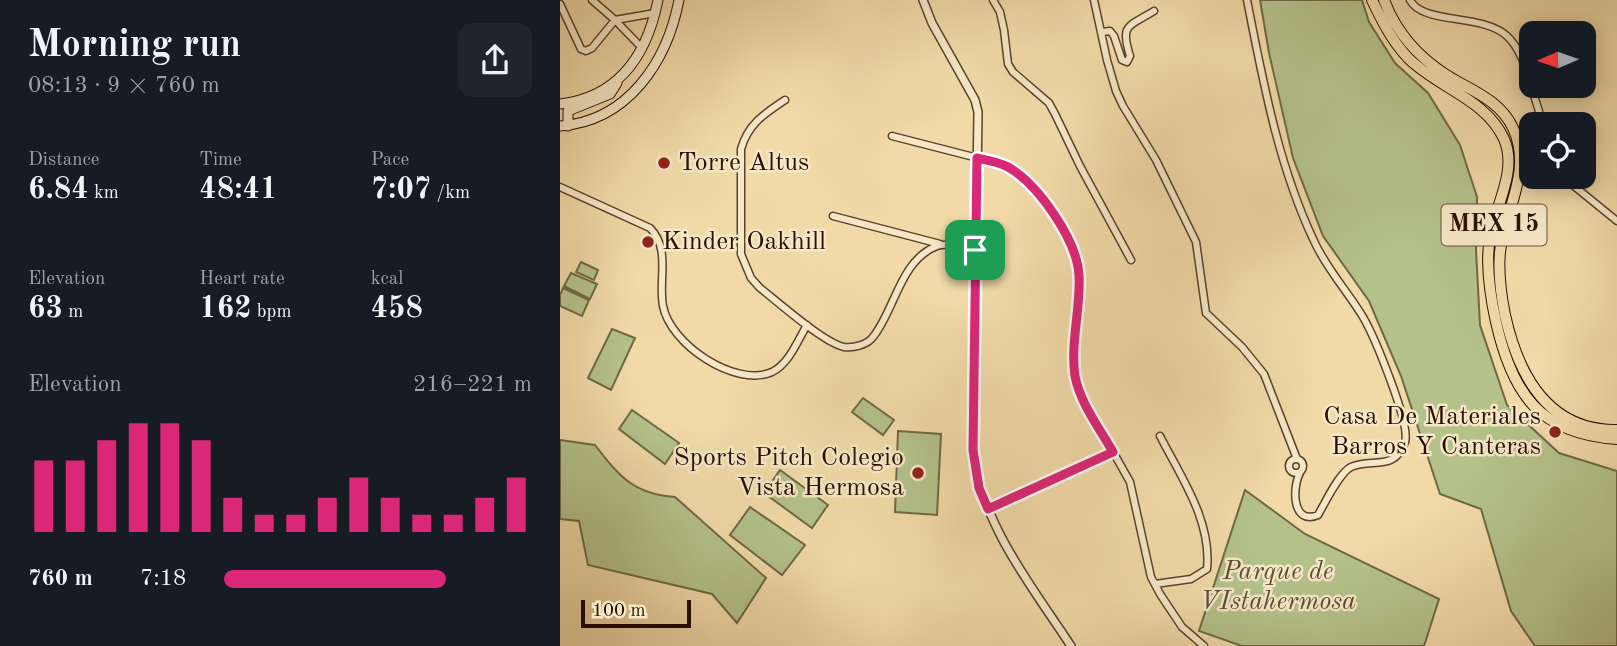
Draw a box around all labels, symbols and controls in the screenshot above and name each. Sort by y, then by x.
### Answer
north arrow [1519,21,1596,98]
map controls [1519,21,1596,189]
button: share [458,23,532,97]
text: Morning run [28,27,241,65]
text: 08:13 · 9 × 760 m [28,74,220,97]
button: locate [1519,112,1596,189]
place label: Torre Altus [678,150,809,176]
text: Distance [28,151,100,170]
text: Time [199,151,242,170]
text: Pace [371,151,409,170]
marker: Torre Altus [656,155,672,171]
text: 6.84 [28,175,89,205]
text: 48:41 [199,175,277,205]
text: 7:07 [371,175,431,205]
text: km [89,184,119,203]
text: /km [431,184,470,203]
road number: MEX 15 [1441,205,1546,246]
pin [945,220,1005,280]
place label: Kinder Oakhill [662,229,826,255]
icon: arrive [956,231,994,269]
marker: Kinder Oakhill [640,234,656,250]
text: Elevation [28,270,105,289]
text: Heart rate [199,270,285,289]
text: kcal [371,270,403,289]
text: 63 [28,294,63,324]
text: 162 [199,294,252,324]
text: 458 [371,294,423,324]
text: m [63,303,83,322]
text: bpm [252,303,292,322]
text: Elevation [28,373,122,396]
text: 216–221 m [413,373,532,396]
place label: Casa De Materiales Barros Y Canteras [1323,404,1541,460]
marker: Casa De Materiales Barros Y Canteras [1547,424,1563,440]
place label: Sports Pitch Colegio Vista Hermosa [673,445,904,501]
marker: Sports Pitch Colegio Vista Hermosa [910,465,926,481]
park label: Parque de VIstahermosa [1200,559,1356,615]
text: 760 m [28,567,93,590]
text: 7:18 [140,567,186,590]
scale bar [581,597,691,629]
text: 100 m [592,602,645,621]

